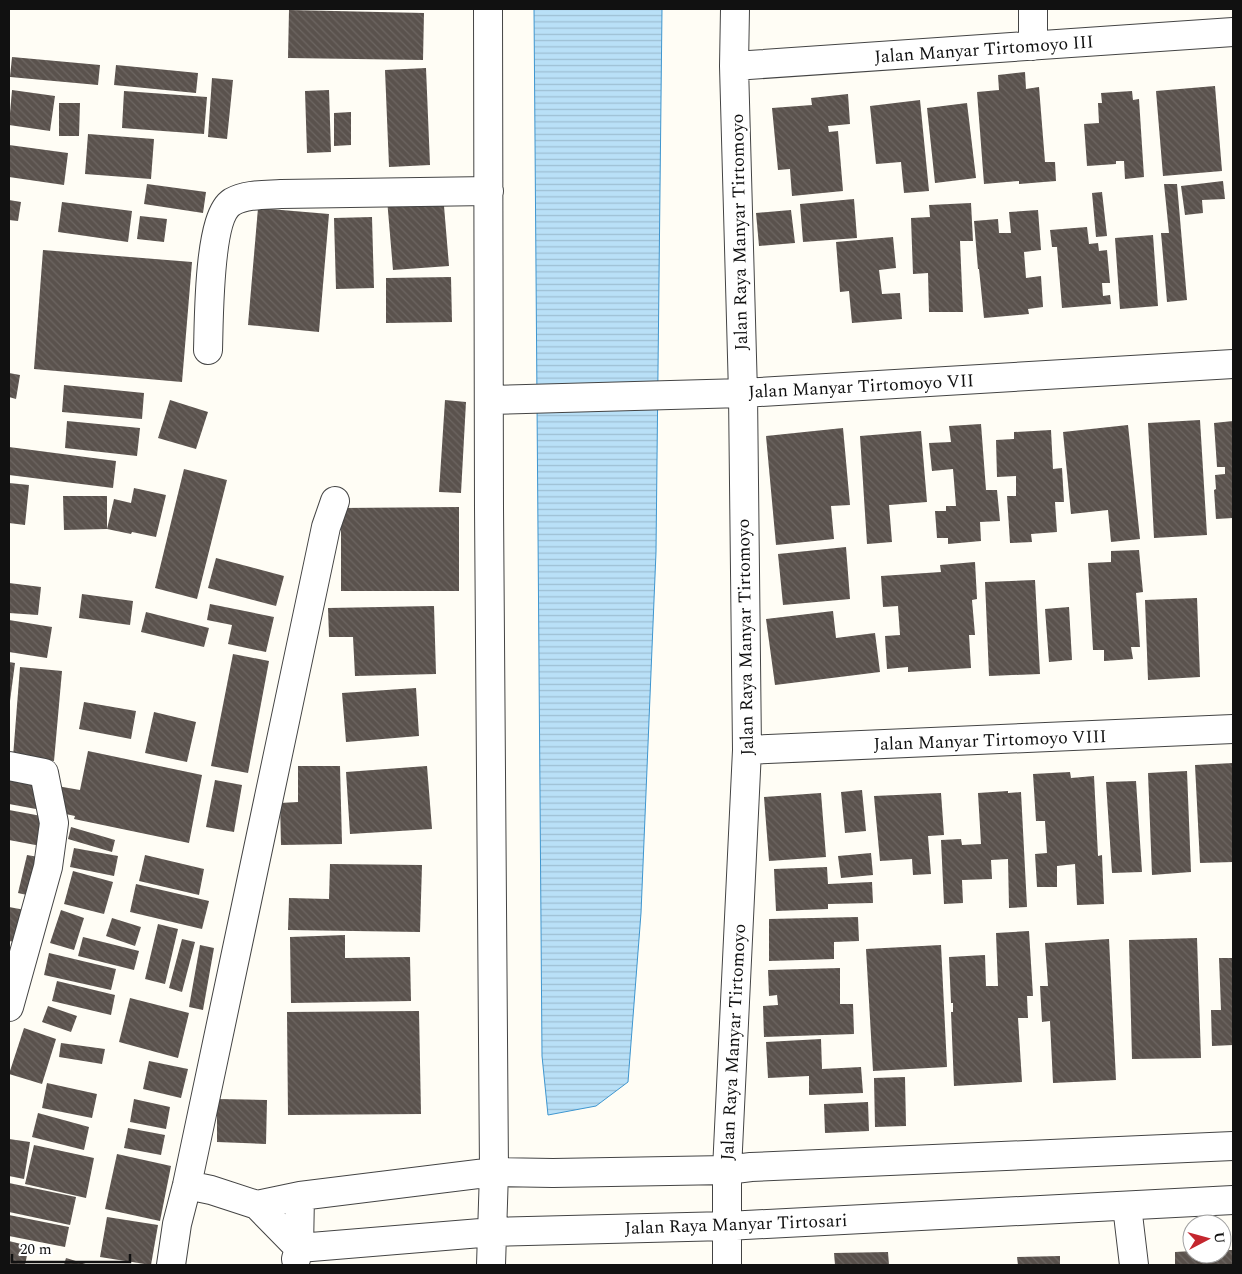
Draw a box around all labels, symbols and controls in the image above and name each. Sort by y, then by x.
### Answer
street label: Jalan Manyar Tirtomoyo III [873,28,1095,71]
street label: Jalan Raya Manyar Tirtomoyo [724,113,755,351]
street label: Jalan Manyar Tirtomoyo VII [747,367,975,406]
street label: Jalan Raya Manyar Tirtomoyo [730,518,761,756]
street label: Jalan Manyar Tirtomoyo VIII [873,723,1107,758]
street label: Jalan Raya Manyar Tirtomoyo [714,923,753,1161]
street label: Jalan Raya Manyar Tirtosari [624,1207,848,1242]
north arrow [1182,1214,1232,1264]
text: U [1208,1231,1231,1245]
scale bar [12,1232,130,1264]
text: 20 m [20,1238,52,1261]

